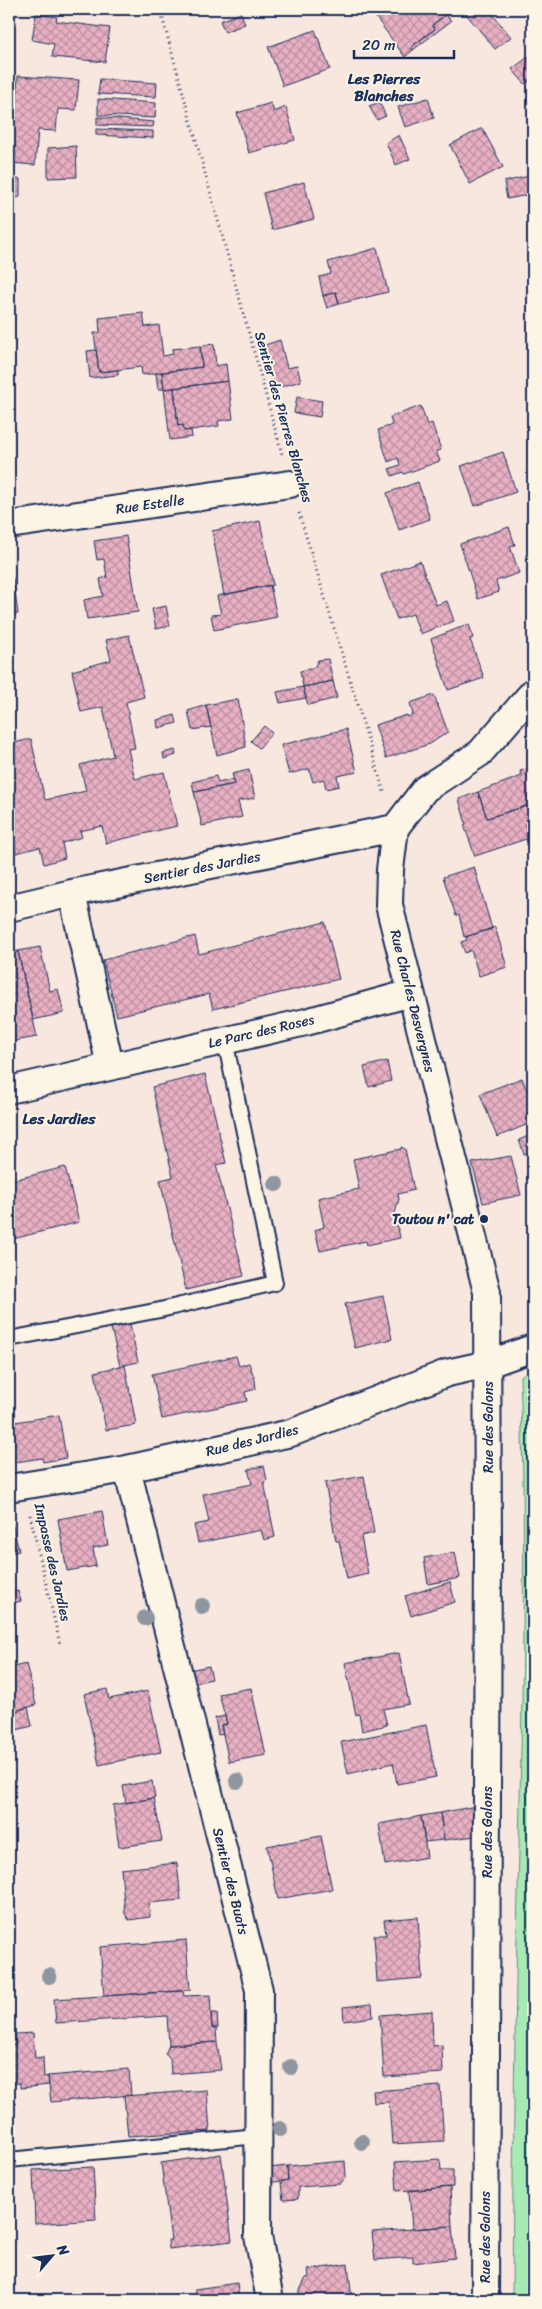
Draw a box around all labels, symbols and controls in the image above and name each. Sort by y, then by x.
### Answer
scale bar [354,28,454,60]
text: 20 m [362,32,396,58]
district label: Les Pierres Blanches [348,66,421,109]
street label: Sentier des Pierres Blanches [247,329,320,506]
street label: Rue Estelle [114,487,186,522]
street label: Sentier des Jardies [142,844,263,891]
street label: Rue Charles Desvergnes [383,927,442,1076]
street label: Le Parc des Roses [206,1007,317,1056]
district label: Les Jardies [23,1106,97,1132]
place label: Toutou n' cat [392,1207,475,1232]
marker: Toutou n' cat [478,1213,490,1225]
street label: Rue des Galons [476,1381,501,1473]
street label: Rue des Jardies [203,1417,302,1464]
street label: Impasse des Jardies [27,1500,78,1624]
street label: Rue des Galons [475,1786,500,1878]
street label: Sentier des Buats [205,1825,256,1938]
street label: Rue des Galons [473,2191,498,2283]
north arrow [28,2232,78,2282]
text: N [49,2239,76,2261]

